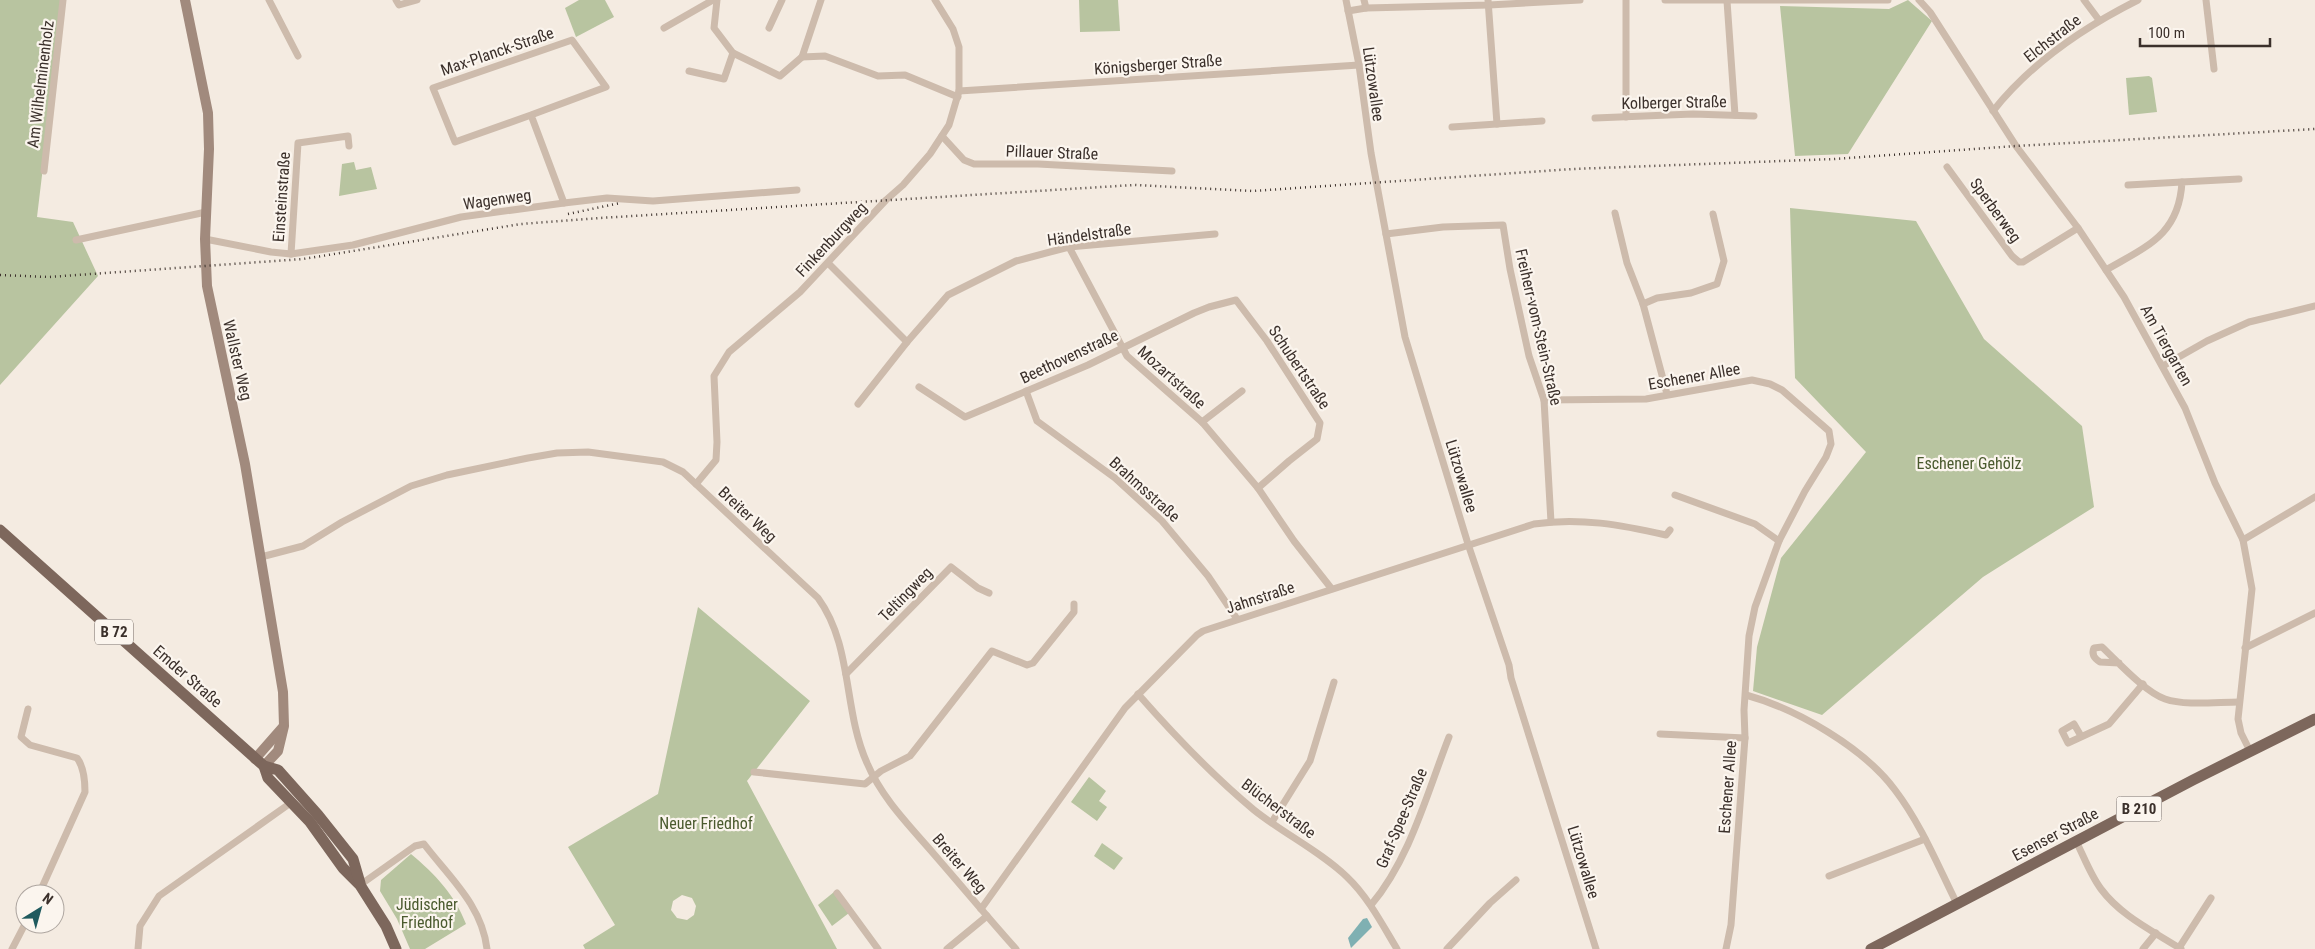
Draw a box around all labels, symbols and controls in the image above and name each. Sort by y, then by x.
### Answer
street label: Elchstraße [2020,10,2084,66]
scale bar [2140,15,2270,47]
street label: Am Wilhelminenholz [23,19,58,149]
street label: Max-Planck-Straße [438,23,556,80]
text: 100 m [2148,24,2185,42]
street label: Lützowallee [1359,46,1388,123]
street label: Königsberger Straße [1093,51,1223,78]
street label: Kolberger Straße [1621,92,1727,113]
street label: Pillauer Straße [1005,141,1099,164]
street label: Einsteinstraße [269,151,294,243]
street label: Sperberweg [1966,174,2025,246]
street label: Wagenweg [462,185,532,214]
street label: Finkenburgweg [792,198,871,281]
street label: Händelstraße [1046,219,1132,250]
street label: Freiherr-vom-Stein-Straße [1511,247,1566,407]
street label: Am Tiergarten [2137,301,2197,389]
street label: Wallster Weg [219,318,256,402]
street label: Schubertstraße [1265,322,1334,413]
street label: Beethovenstraße [1017,325,1121,388]
street label: Mozartstraße [1134,342,1210,413]
street label: Eschener Allee [1647,359,1742,394]
street label: Lützowallee [1441,437,1482,515]
street label: Brahmsstraße [1106,453,1184,526]
park label: Eschener Gehölz [1916,454,2022,473]
street label: Breiter Weg [715,483,781,546]
street label: Teltingweg [875,563,936,626]
street label: Jahnstraße [1223,577,1297,617]
road number: B 72 [95,620,133,644]
street label: Emder Straße [149,641,226,711]
street label: Eschener Allee [1715,740,1740,834]
street label: Graf-Spee-Straße [1372,765,1431,871]
street label: Blücherstraße [1238,774,1319,842]
road number: B 210 [2116,796,2162,822]
street label: Esenser Straße [2009,804,2102,865]
park label: Neuer Friedhof [659,814,753,833]
street label: Lützowallee [1563,823,1604,901]
street label: Breiter Weg [929,830,991,897]
north arrow [15,884,65,934]
text: N [40,890,56,908]
park label: Jüdischer Friedhof [396,895,458,932]

